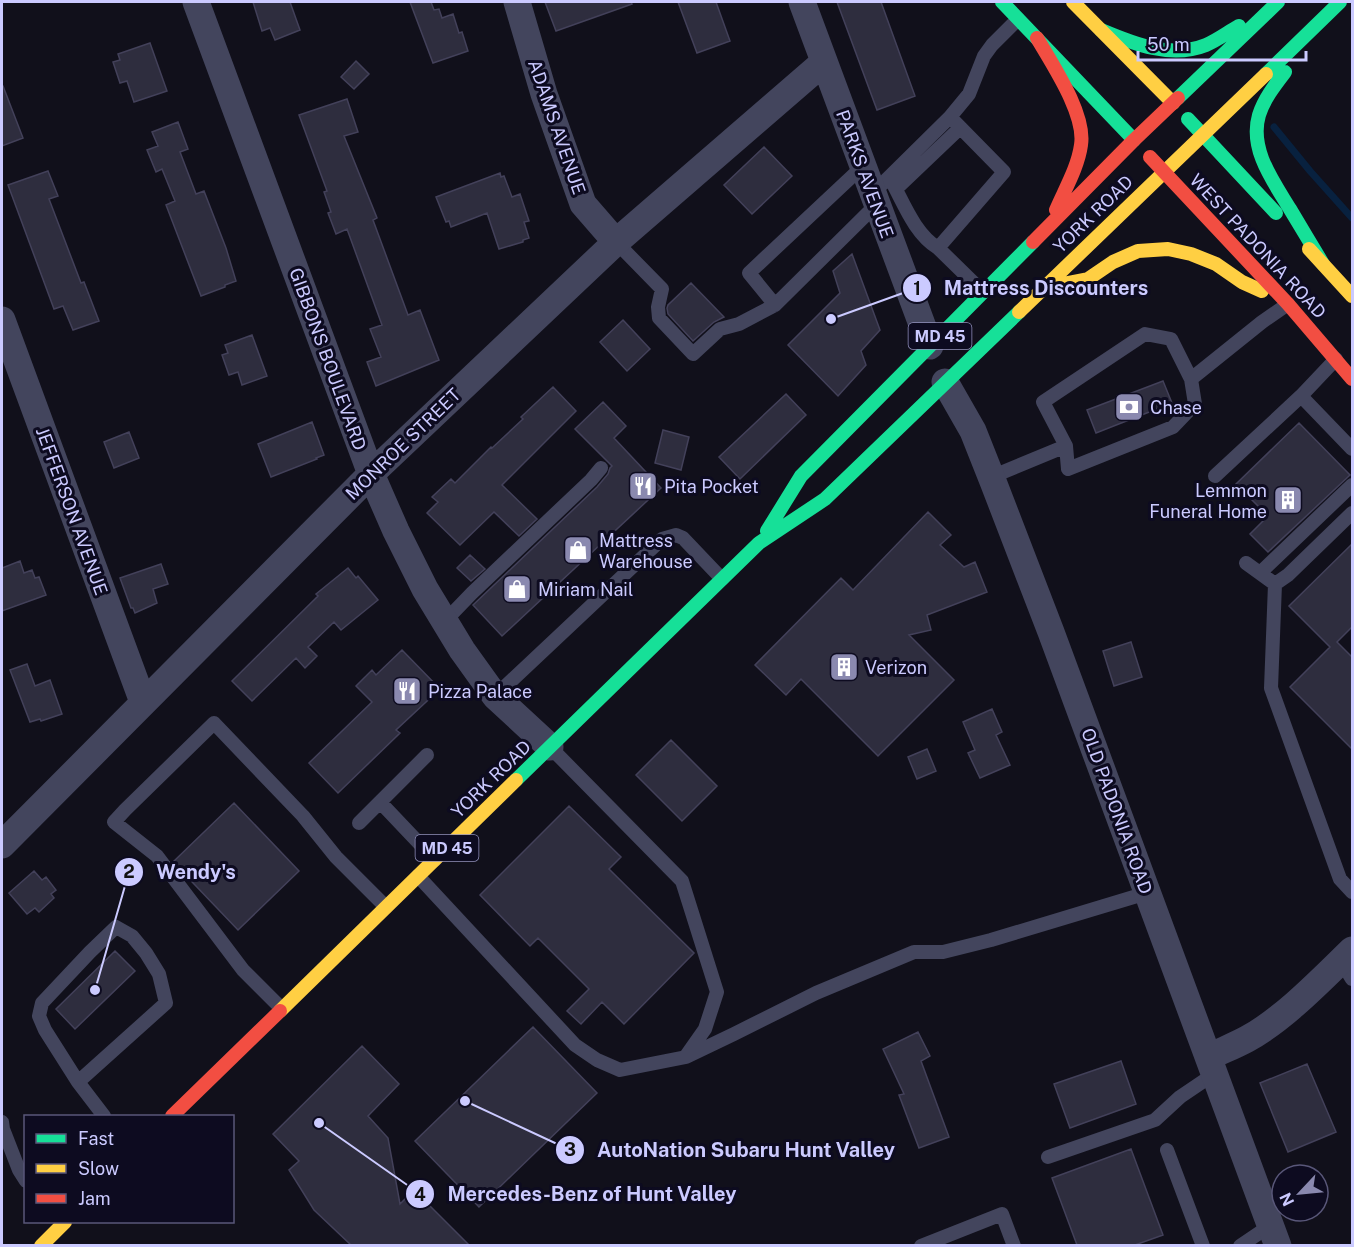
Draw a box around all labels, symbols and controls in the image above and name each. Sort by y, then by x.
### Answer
scale bar [1138,24,1306,62]
text: 50 m [1147,34,1190,55]
street label: ADAMS AVENUE [524,57,590,197]
street label: PARKS AVENUE [832,107,898,241]
street label: WEST PADONIA ROAD [1186,169,1330,323]
street label: YORK ROAD [1049,171,1137,257]
street label: GIBBONS BOULEVARD [285,265,371,453]
callout: Mattress Discounters [902,269,1161,307]
text: Mattress Discounters [944,276,1148,300]
text: 1 [913,278,921,299]
road number: MD 45 [908,323,972,349]
street label: MONROE STREET [341,384,465,504]
bank icon: Chase [1113,391,1145,423]
place label: Chase [1150,397,1202,418]
street label: JEFFERSON AVENUE [32,424,112,598]
restaurant icon: Pita Pocket [627,470,659,502]
place label: Pita Pocket [664,476,759,497]
place label: Lemmon Funeral Home [1149,480,1267,522]
building icon: Lemmon Funeral Home [1272,484,1304,516]
place label: Mattress Warehouse [599,530,693,572]
shop icon: Mattress Warehouse [562,534,594,566]
shop icon: Miriam Nail [501,573,533,605]
place label: Miriam Nail [538,579,633,600]
building icon: Verizon [828,651,860,683]
place label: Verizon [865,657,927,678]
restaurant icon: Pizza Palace [391,675,423,707]
place label: Pizza Palace [428,681,532,702]
street label: OLD PADONIA ROAD [1077,725,1157,897]
street label: YORK ROAD [447,736,535,822]
road number: MD 45 [416,835,478,861]
callout: Wendy's [114,853,248,891]
text: Wendy's [156,860,236,884]
text: 2 [123,861,135,882]
legend [24,1115,234,1223]
text: Fast [78,1128,114,1149]
callout: AutoNation Subaru Hunt Valley [555,1131,907,1169]
text: AutoNation Subaru Hunt Valley [597,1138,895,1162]
text: 3 [564,1139,576,1160]
text: Slow [78,1158,119,1179]
north arrow [1270,1163,1330,1223]
callout: Mercedes-Benz of Hunt Valley [405,1175,748,1213]
text: Mercedes-Benz of Hunt Valley [448,1182,736,1206]
text: 4 [414,1184,426,1205]
text: Jam [78,1188,111,1209]
text: N [1276,1190,1298,1209]

